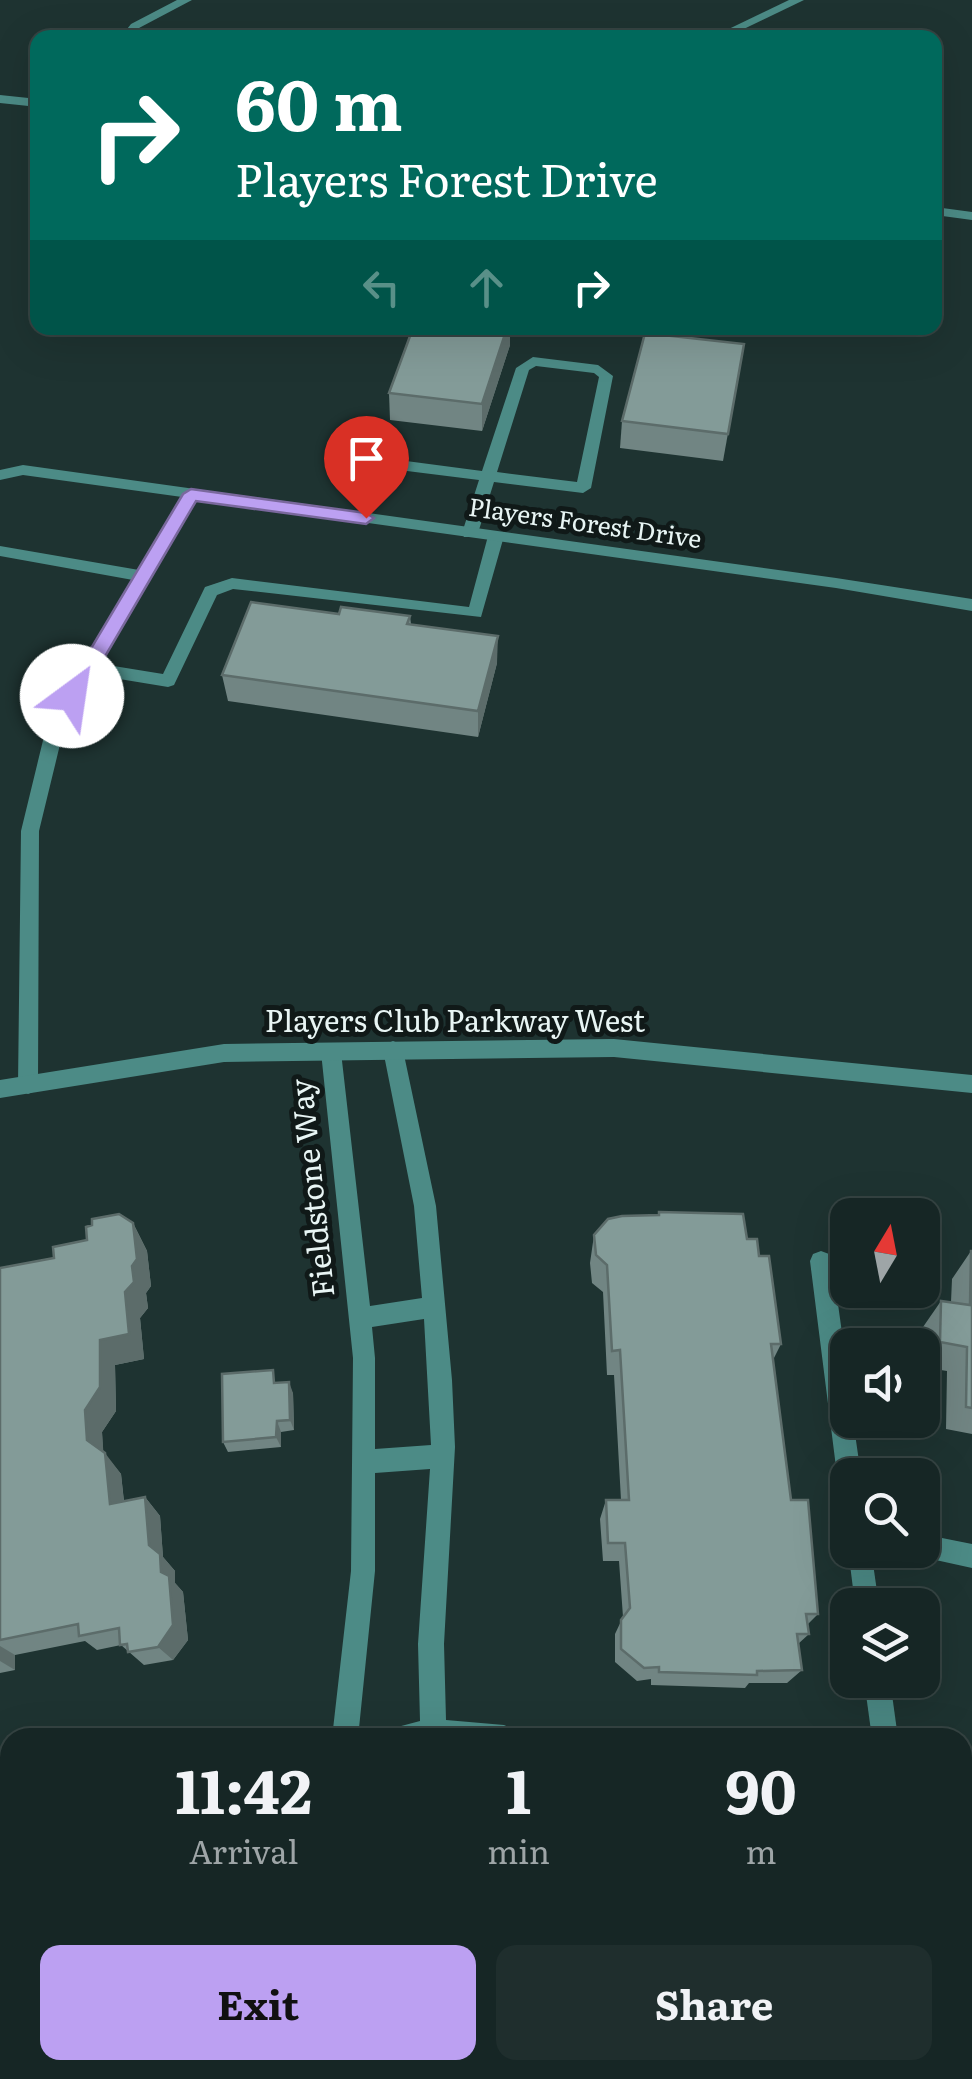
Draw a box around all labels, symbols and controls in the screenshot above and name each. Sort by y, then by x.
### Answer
text: 60 m [235,49,403,153]
icon: right [70,70,200,200]
text: Players Forest Drive [235,144,658,211]
icon: left [354,260,409,315]
icon: ahead [459,260,514,315]
icon: right [564,260,619,315]
pin [324,416,409,519]
icon: arrive [339,431,394,486]
street label: Players Forest Drive [466,487,704,556]
position arrow [20,644,124,748]
street label: Players Club Parkway West [265,997,645,1041]
street label: Fieldstone Way [277,1076,343,1300]
north arrow [830,1198,940,1308]
map controls [830,1198,940,1698]
button: sound [830,1328,940,1438]
button: search [830,1458,940,1568]
button: layers [830,1588,940,1698]
text: 11:42 [175,1743,312,1832]
text: 1 [506,1743,531,1832]
text: 90 [725,1743,797,1832]
text: Arrival [189,1826,298,1874]
text: min [487,1826,550,1874]
text: m [745,1826,777,1874]
button: Exit [40,1945,476,2060]
button: Share [496,1945,932,2060]

